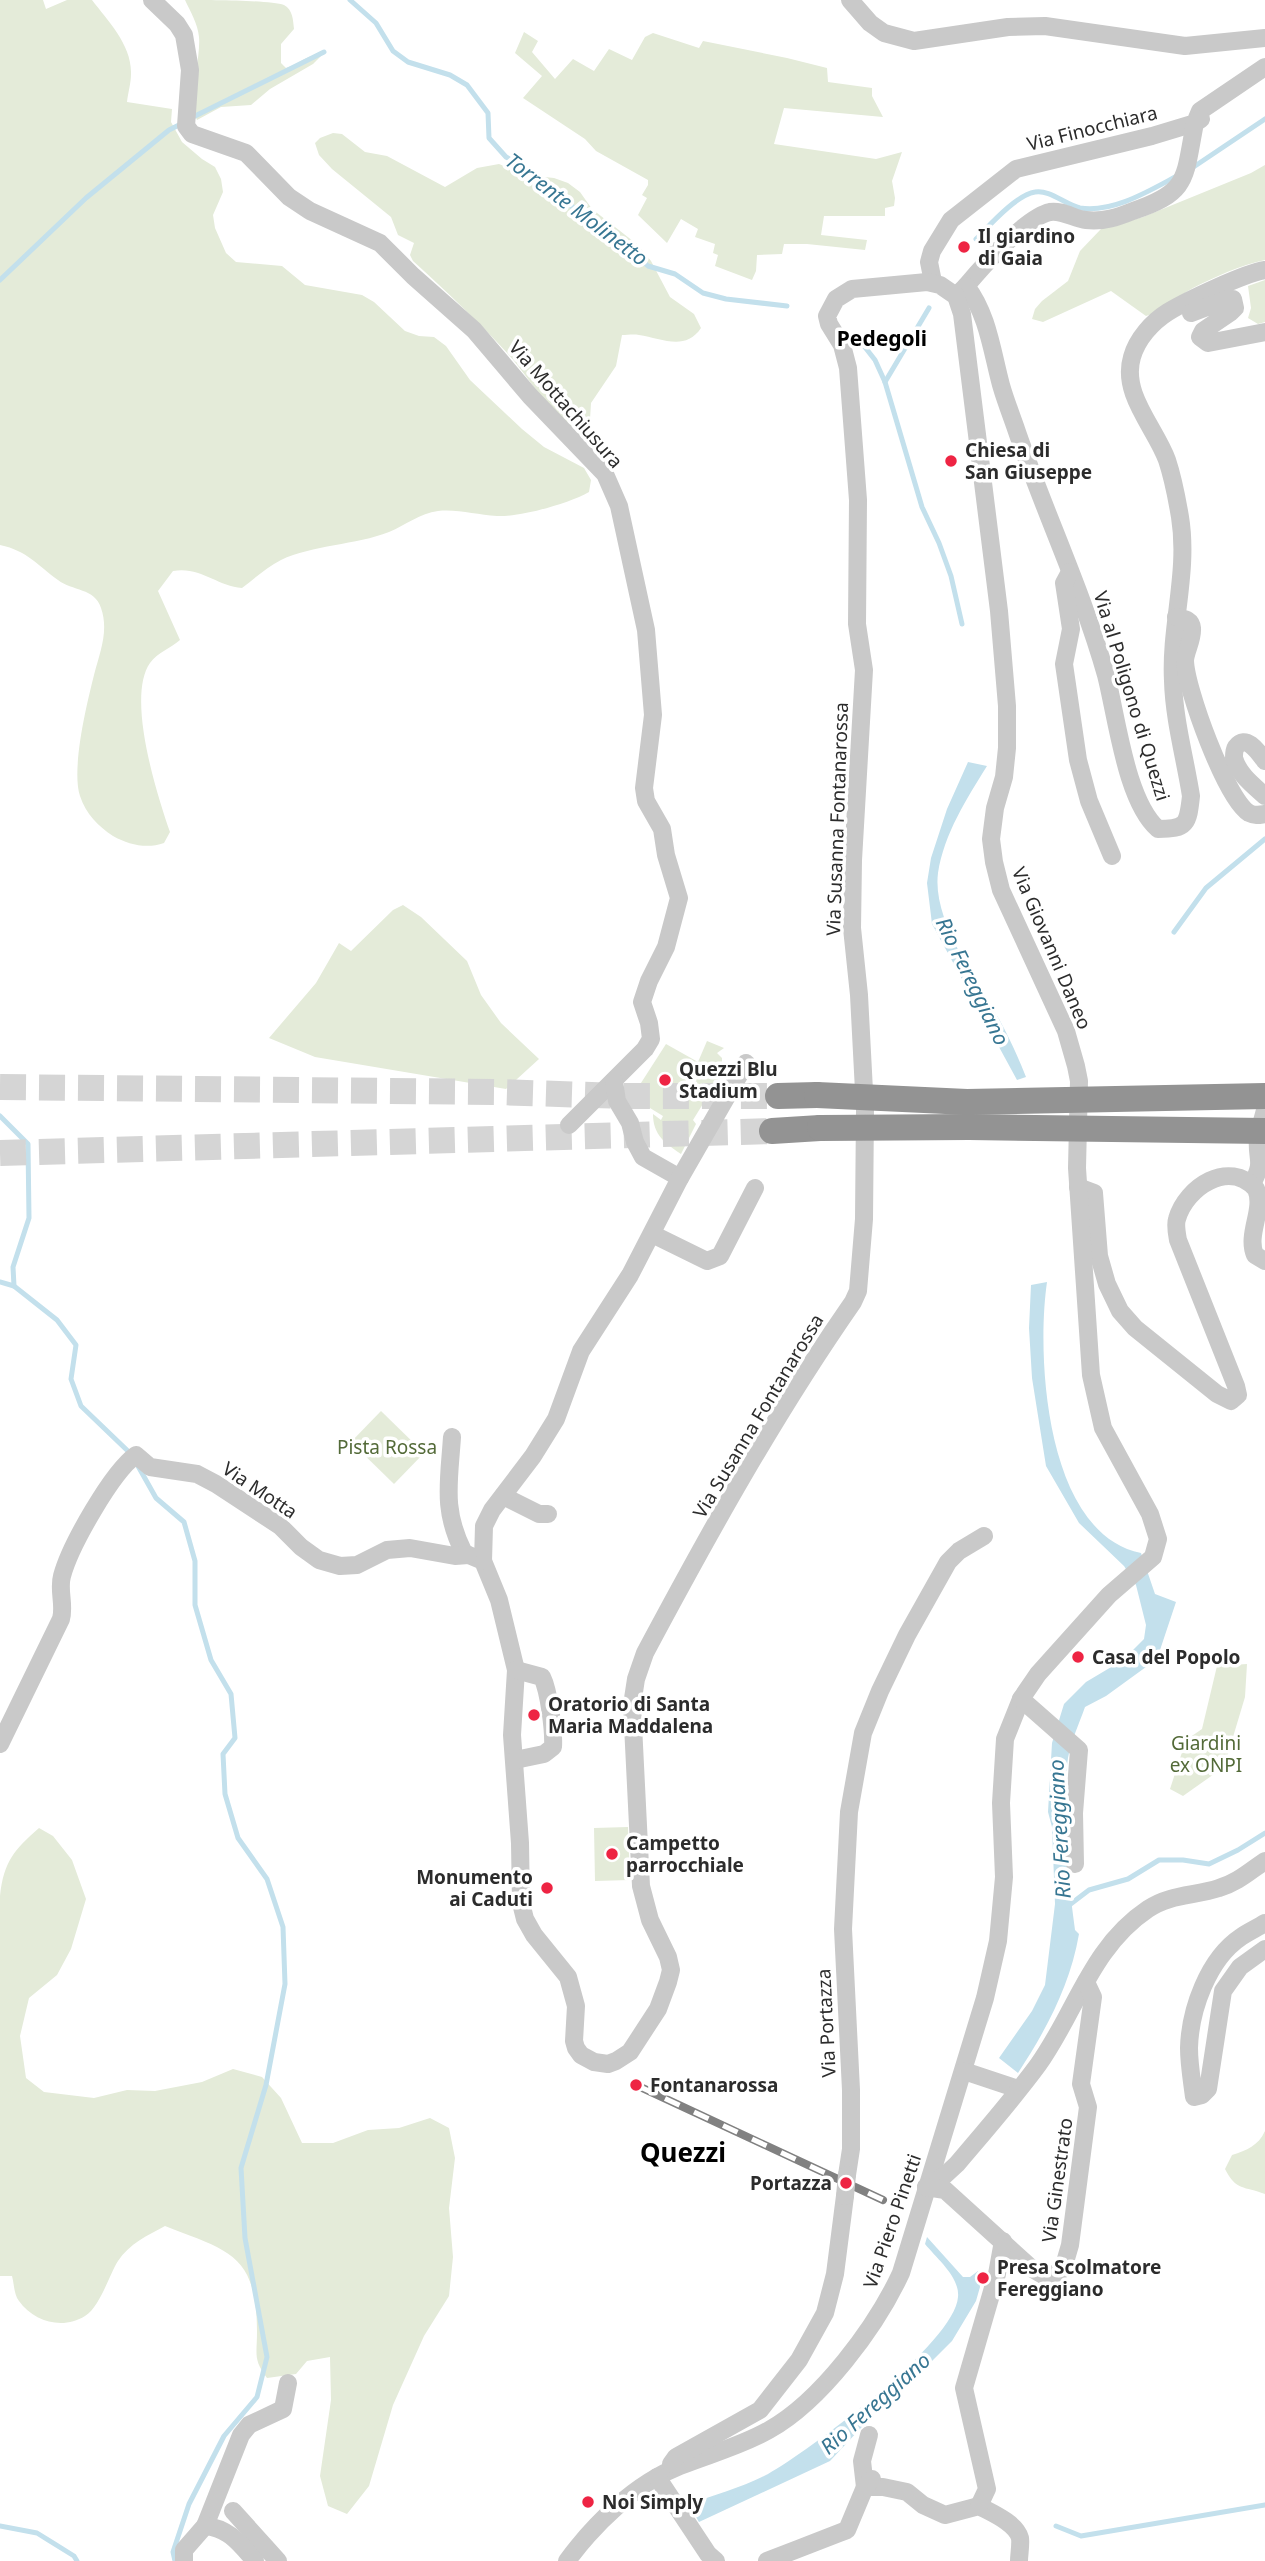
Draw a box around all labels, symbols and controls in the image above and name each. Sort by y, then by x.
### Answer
street label: Via Finocchiara [1024,99,1160,157]
water label: Torrente Molinetto [500,146,654,272]
place label: Il giardino di Gaia [978,223,1075,271]
marker: Il giardino di Gaia [956,239,972,255]
district label: Pedegoli [837,324,927,352]
street label: Via Mottachiusura [503,335,629,473]
place label: Chiesa di San Giuseppe [965,437,1092,485]
marker: Chiesa di San Giuseppe [943,453,959,469]
street label: Via al Poligono di Quezzi [1088,588,1176,804]
street label: Via Susanna Fontanarossa [820,702,854,936]
street label: Via Giovanni Daneo [1006,863,1098,1033]
water label: Rio Fereggiano [930,912,1016,1050]
place label: Quezzi Blu Stadium [679,1056,778,1104]
marker: Quezzi Blu Stadium [657,1072,673,1088]
street label: Via Susanna Fontanarossa [687,1309,829,1523]
park label: Pista Rossa [337,1434,437,1460]
street label: Via Motta [217,1455,303,1525]
place label: Casa del Popolo [1092,1644,1241,1670]
marker: Casa del Popolo [1070,1649,1086,1665]
place label: Oratorio di Santa Maria Maddalena [548,1691,713,1739]
marker: Oratorio di Santa Maria Maddalena [526,1707,542,1723]
park label: Giardini ex ONPI [1170,1730,1242,1778]
water label: Rio Fereggiano [1041,1759,1077,1899]
place label: Campetto parrocchiale [626,1830,744,1878]
marker: Campetto parrocchiale [604,1846,620,1862]
place label: Monumento ai Caduti [416,1864,533,1912]
marker: Monumento ai Caduti [539,1880,555,1896]
street label: Via Portazza [810,1968,842,2078]
place label: Fontanarossa [650,2072,778,2098]
marker: Fontanarossa [628,2077,644,2093]
street label: Via Ginestrato [1035,2116,1079,2244]
district label: Quezzi [640,2134,726,2170]
street label: Via Piero Pinetti [857,2150,927,2292]
place label: Portazza [750,2170,832,2196]
marker: Portazza [838,2175,854,2191]
place label: Presa Scolmatore Fereggiano [997,2254,1161,2302]
marker: Presa Scolmatore Fereggiano [975,2270,991,2286]
water label: Rio Fereggiano [814,2346,936,2460]
place label: Noi Simply [602,2489,703,2515]
marker: Noi Simply [580,2494,596,2510]

